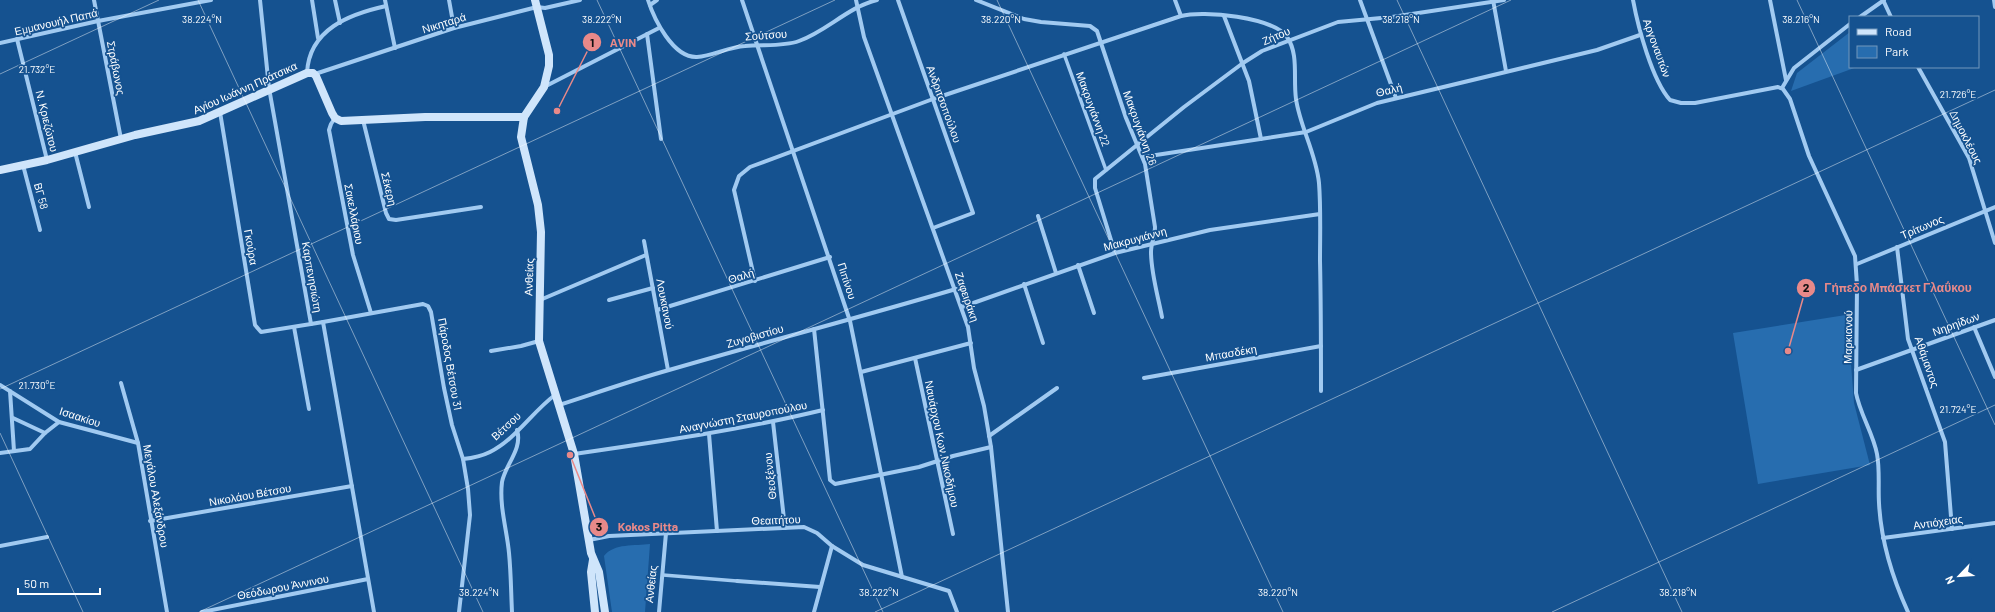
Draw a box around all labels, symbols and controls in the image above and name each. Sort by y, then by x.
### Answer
street label: Εμμανουήλ Παπά [13,5,99,37]
street label: Νικηταρά [420,10,468,35]
text: 38.224°N [182,13,222,25]
text: 38.222°N [582,13,622,25]
text: 38.220°N [981,13,1021,25]
text: 38.218°N [1382,13,1420,25]
text: 38.216°N [1782,13,1820,25]
legend [1849,16,1979,68]
street label: Αργοναυτών [1641,17,1674,79]
street label: Ζήτου [1260,24,1292,47]
text: Road [1885,24,1912,38]
street label: Σούτσου [745,27,787,42]
callout: AVIN [582,30,645,54]
text: 1 [590,35,594,49]
text: AVIN [610,35,636,49]
street label: Στράβωνος [105,40,128,96]
text: Park [1885,44,1909,58]
street label: Αγίου Ιωάννη Πράτσικα [191,58,299,116]
text: 21.732°E [19,63,55,75]
street label: Ανδριτσοπούλου [924,63,964,144]
street label: Μακρυγιάννη 22 [1074,70,1113,148]
street label: Θαλή [1374,80,1403,99]
text: 21.726°E [1940,88,1976,100]
street label: Ν. Κριεζώτου [34,89,61,153]
street label: Μακρυγιάννη 26 [1121,89,1160,167]
street label: Δημοκλέους [1947,108,1986,166]
street label: Σέκερη [379,171,400,207]
street label: ΒΓ 58 [32,181,51,211]
street label: Σακελλάριου [342,182,367,245]
street label: Τρίτωνος [1898,212,1945,241]
street label: Μακρυγιάννη [1102,224,1168,253]
street label: Γκούρα [242,228,261,266]
street label: Καρπενησιώτη [300,241,325,313]
street label: Ανθείας [521,258,536,296]
street label: Πιπίνου [835,261,859,301]
street label: Θαλή [726,265,755,286]
street label: Ζαφειράκη [953,270,982,323]
callout: Γήπεδο Μπάσκετ Γλαΰκου [1796,276,1980,300]
street label: Λουκιανού [654,277,677,330]
text: 2 [1803,280,1810,294]
text: Γήπεδο Μπάσκετ Γλαΰκου [1824,280,1972,295]
street label: Νηρηίδων [1931,309,1982,338]
street label: Μαρκιανού [1841,310,1854,364]
street label: Πάροδος Βέτσου 31 [436,317,465,411]
street label: Ζυγοβιστίου [725,321,785,350]
street label: Αθάμαντος [1913,335,1942,389]
street label: Μπασδέκη [1204,342,1258,363]
text: 21.730°E [19,379,55,391]
street label: Ναυάρχου Κων.Νικοδήμου [923,379,962,509]
street label: Αναγνώστη Σταυροπούλου [678,398,808,435]
text: 21.724°E [1940,403,1976,415]
street label: Ισαακίου [58,404,102,429]
street label: Βέτσου [488,409,523,442]
street label: Μεγάλου Αλεξάνδρου [141,443,172,548]
street label: Θεοξένου [761,452,778,500]
street label: Νικολάου Βέτσου [208,481,292,508]
street label: Θεαιτήτου [751,512,801,527]
street label: Αντιόχειας [1912,512,1964,531]
callout: Kokos Pitta [589,515,686,539]
text: 3 [596,519,602,533]
text: Kokos Pitta [618,519,678,533]
north arrow [1939,556,1979,596]
street label: Ανθείας [642,564,659,603]
scale bar [18,570,100,596]
street label: Θεόδωρου Άννινου [236,571,330,602]
text: N [1942,574,1957,587]
text: 50 m [24,576,49,590]
text: 38.224°N [459,586,499,598]
text: 38.222°N [859,586,899,598]
text: 38.220°N [1258,586,1298,598]
text: 38.218°N [1659,586,1697,598]

